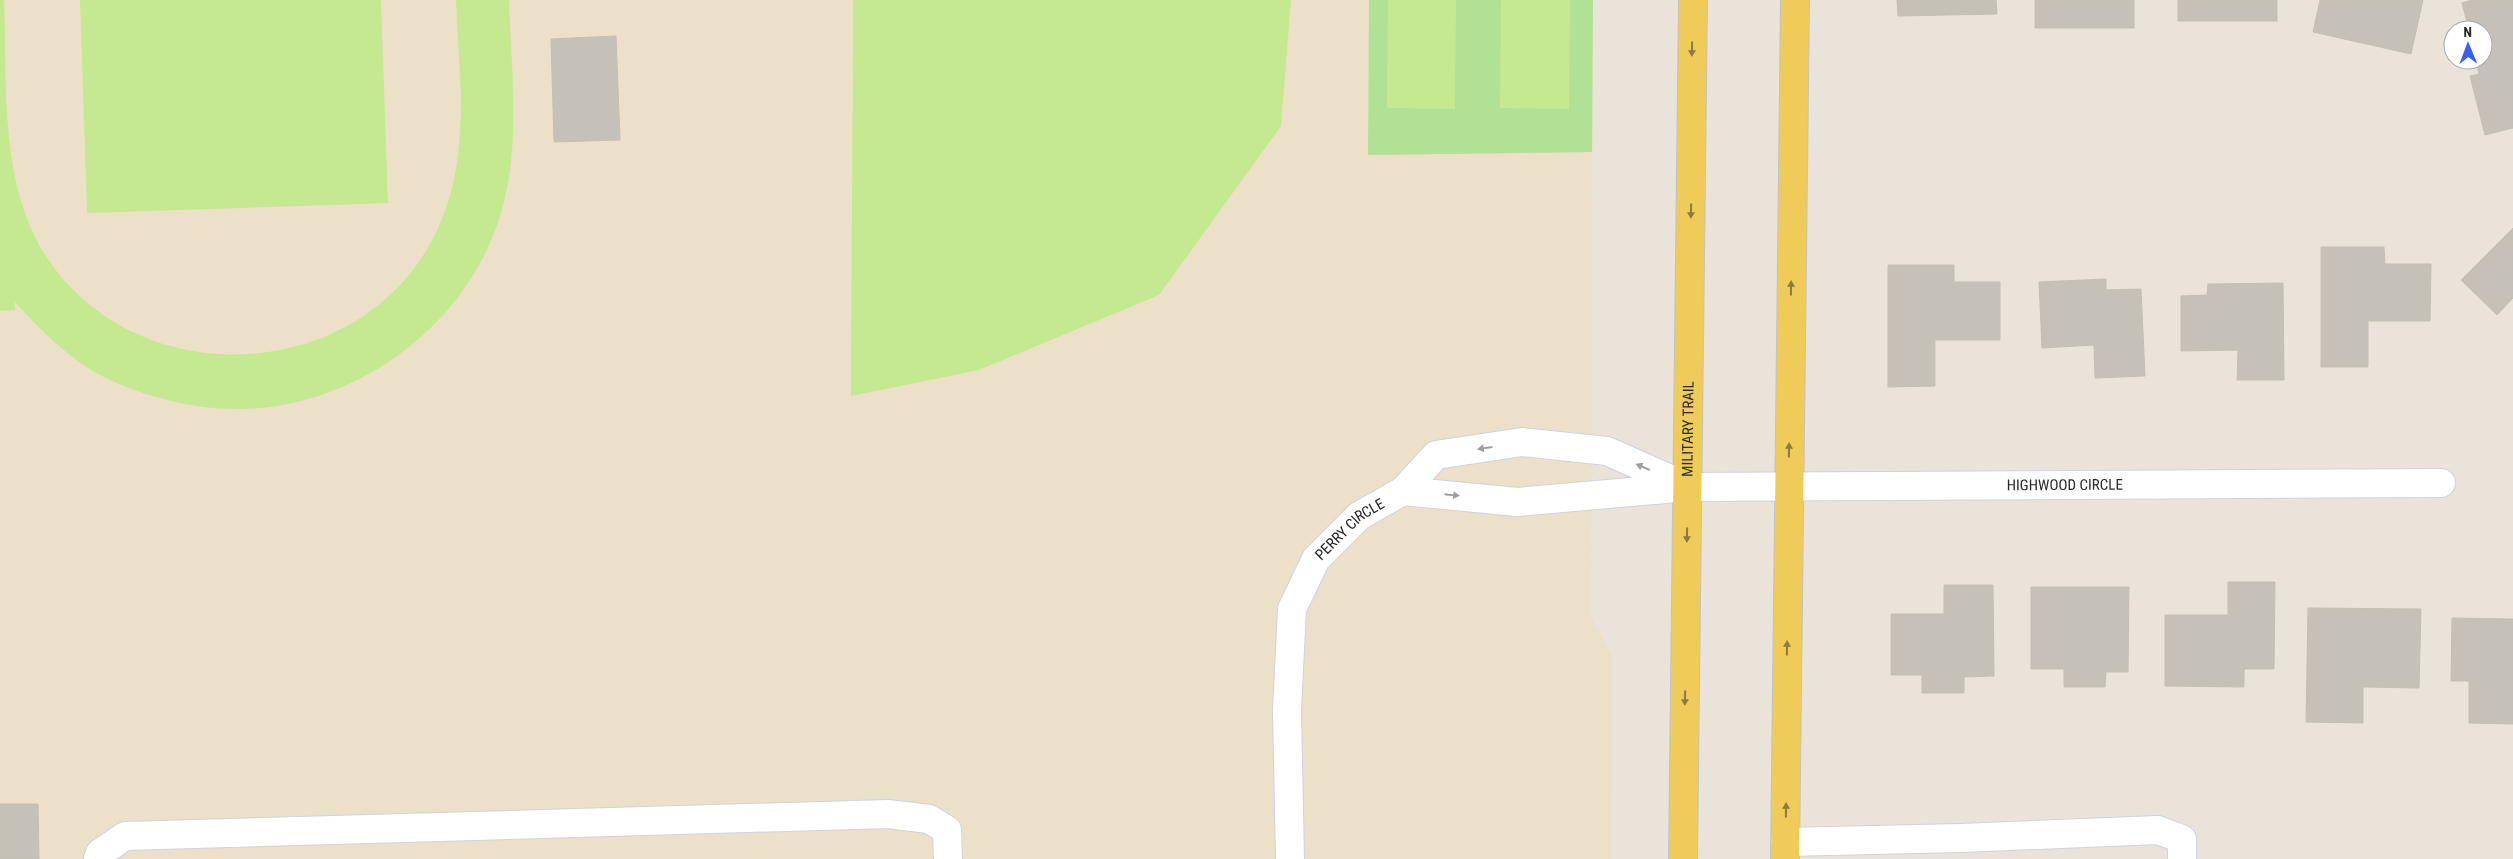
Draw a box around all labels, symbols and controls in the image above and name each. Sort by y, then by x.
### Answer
north arrow [2443,20,2493,70]
text: N [2463,24,2472,40]
one-way arrow [1688,41,1696,57]
one-way arrow [1686,203,1694,219]
one-way arrow [1788,280,1796,296]
street label: MILITARY TRAIL [1678,381,1698,477]
one-way arrow [1785,442,1793,458]
one-way arrow [1476,444,1492,452]
one-way arrow [1636,462,1650,470]
street label: HIGHWOOD CIRCLE [2007,476,2123,494]
one-way arrow [1444,492,1460,500]
street label: PERRY CIRCLE [1311,495,1387,564]
one-way arrow [1683,528,1691,544]
one-way arrow [1783,640,1791,656]
one-way arrow [1681,690,1689,706]
one-way arrow [1782,802,1790,818]

